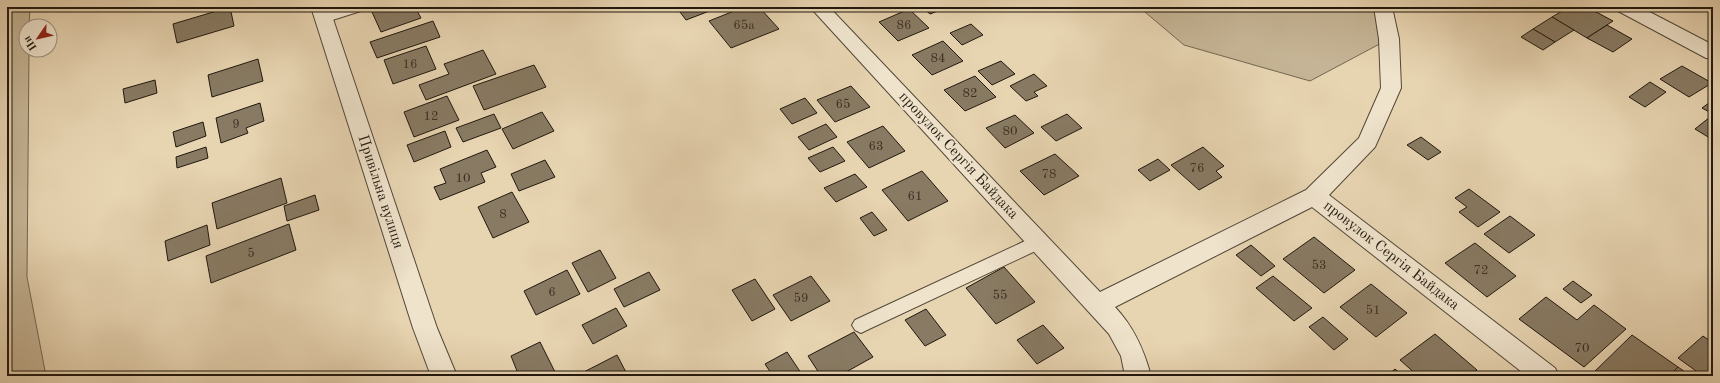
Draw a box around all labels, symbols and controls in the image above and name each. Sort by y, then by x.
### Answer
north arrow [18,18,58,58]
house number: 65а [733,19,755,32]
house number: 86 [896,19,912,32]
text: Пн [22,33,40,52]
house number: 84 [930,52,946,65]
house number: 16 [402,58,418,71]
house number: 82 [962,87,978,100]
street label: провулок Сергія Байдака [895,90,1021,223]
house number: 65 [835,98,851,111]
house number: 12 [423,110,439,123]
house number: 9 [232,118,240,131]
house number: 80 [1002,125,1018,138]
street label: Привільна вулиця [355,133,405,251]
house number: 63 [868,140,884,153]
house number: 76 [1189,162,1205,175]
house number: 78 [1041,168,1057,181]
house number: 10 [455,172,471,185]
house number: 61 [907,190,923,203]
street label: провулок Сергія Байдака [1320,198,1462,314]
house number: 8 [499,208,507,221]
house number: 5 [247,247,255,260]
house number: 53 [1311,259,1327,272]
house number: 72 [1473,264,1489,277]
house number: 6 [548,286,556,299]
house number: 55 [992,289,1008,302]
house number: 59 [793,292,809,305]
house number: 51 [1365,304,1381,317]
house number: 70 [1574,342,1590,355]

